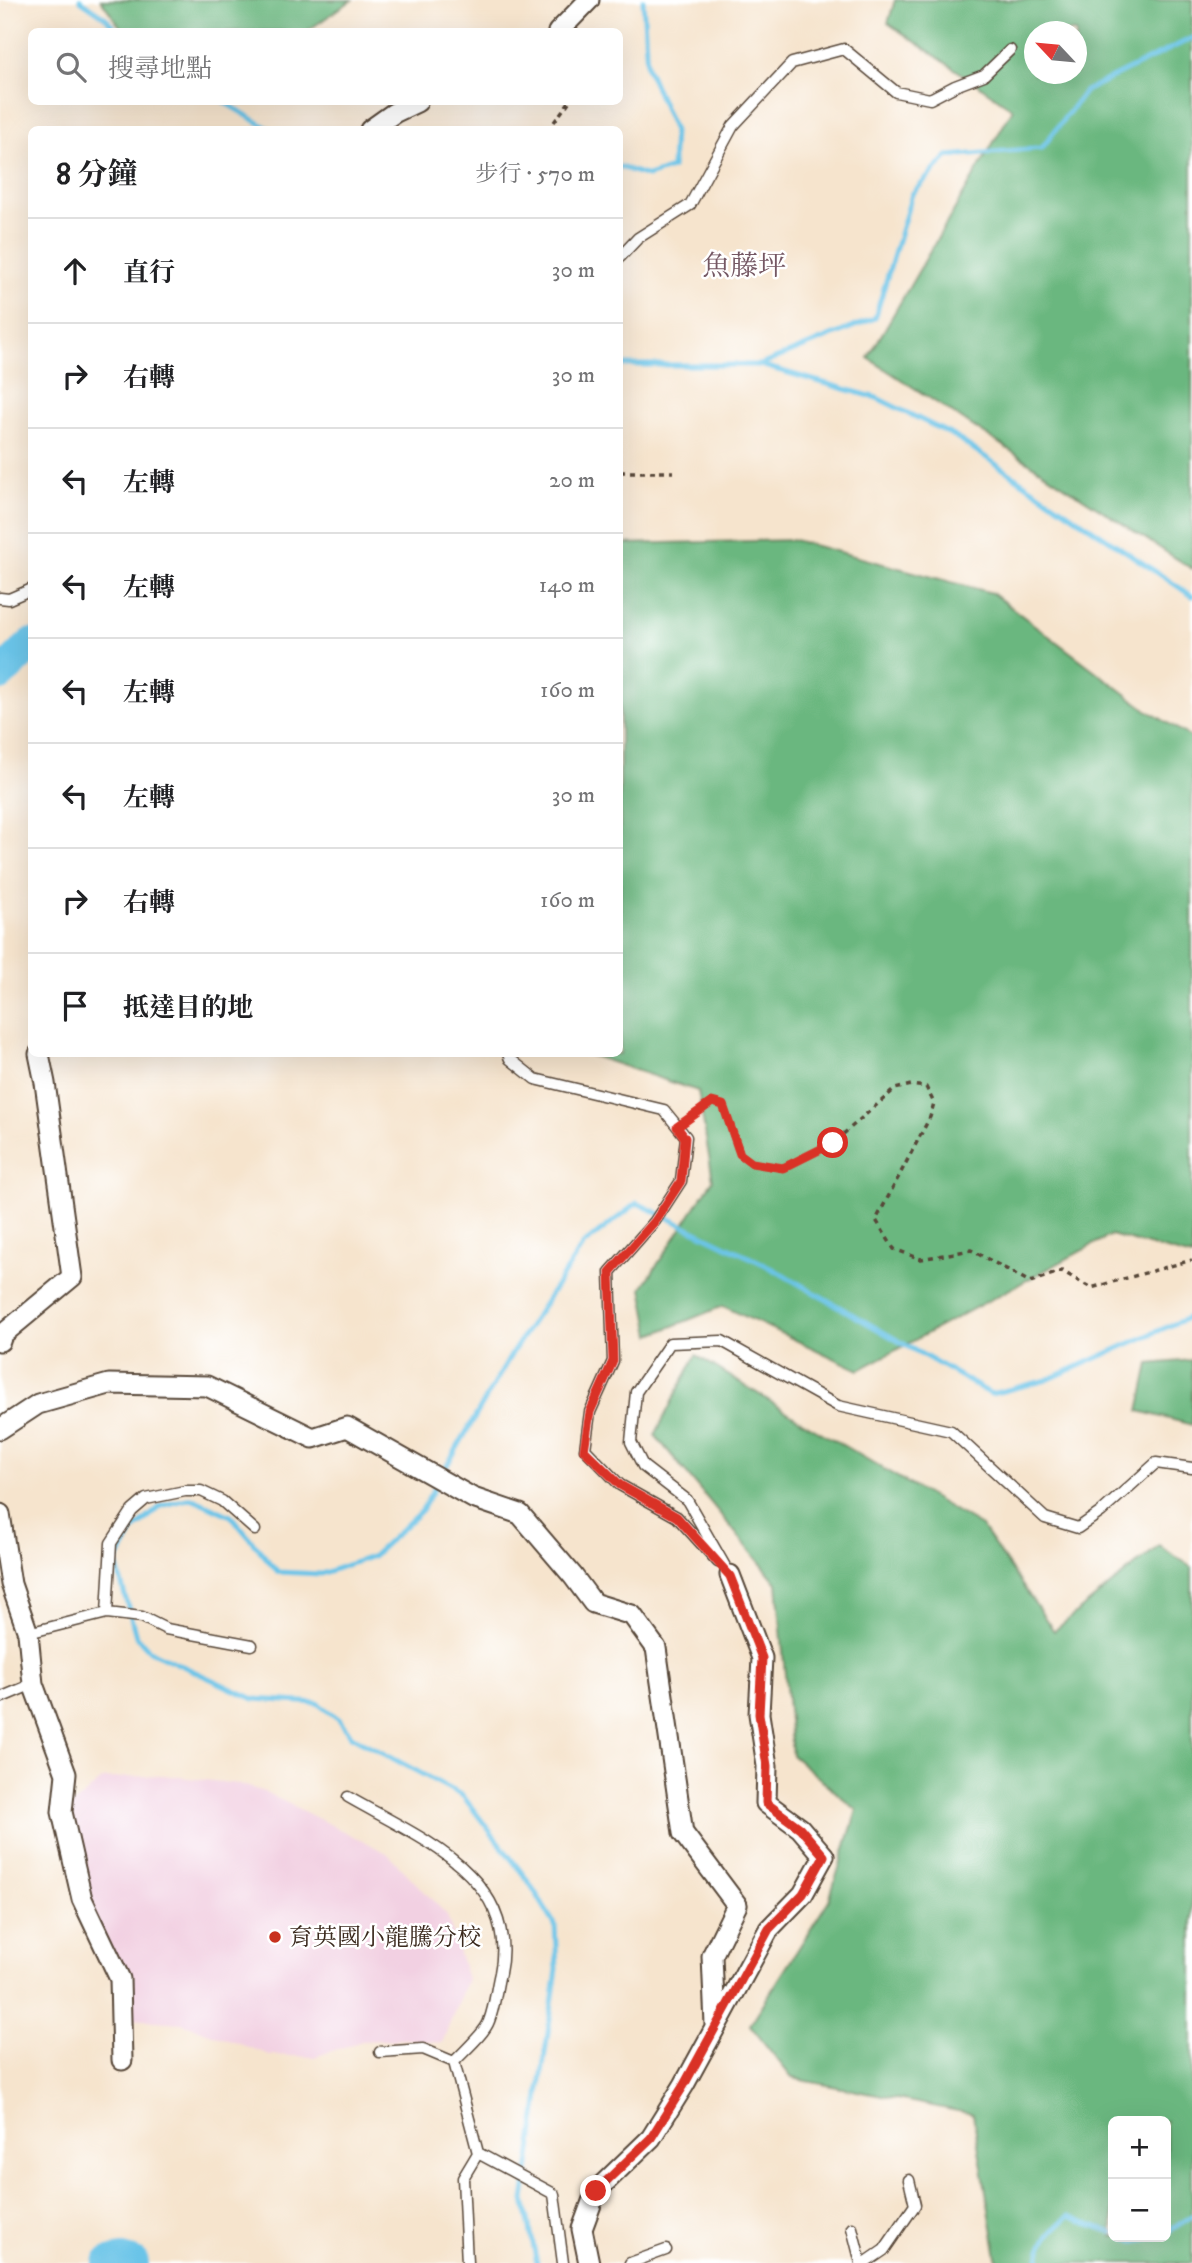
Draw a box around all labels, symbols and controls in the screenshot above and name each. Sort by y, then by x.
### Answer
north arrow [1024,21,1087,84]
search box [28,28,623,105]
icon: search [52,48,90,86]
text: 搜尋地點 [108,53,212,86]
text: 8 分鐘 [56,157,137,194]
text: 步行 · 570 m [475,160,595,189]
district label: 魚藤坪 [702,249,786,284]
icon: ahead [56,252,94,290]
text: 30 m [552,256,595,285]
text: 直行 [123,257,175,290]
icon: right [56,357,94,395]
text: 30 m [552,361,595,390]
text: 右轉 [123,362,175,395]
icon: left [56,462,94,500]
text: 20 m [549,466,595,495]
text: 左轉 [123,467,175,500]
icon: left [56,567,94,605]
text: 140 m [539,571,595,600]
text: 左轉 [123,572,175,605]
icon: left [56,672,94,710]
text: 160 m [540,676,595,705]
text: 左轉 [123,677,175,710]
icon: left [56,777,94,815]
text: 30 m [552,781,595,810]
text: 左轉 [123,782,175,815]
icon: right [56,882,94,920]
text: 160 m [540,886,595,915]
text: 右轉 [123,887,175,920]
icon: arrive [56,987,94,1025]
text: 抵達目的地 [123,992,253,1025]
route start [817,1127,848,1158]
place label: 育英國小龍騰分校 [289,1923,481,1953]
marker: 育英國小龍騰分校 [267,1929,283,1945]
map controls [1108,2116,1171,2242]
button: + [1108,2116,1171,2179]
route end [580,2175,611,2206]
button: − [1108,2179,1171,2242]

